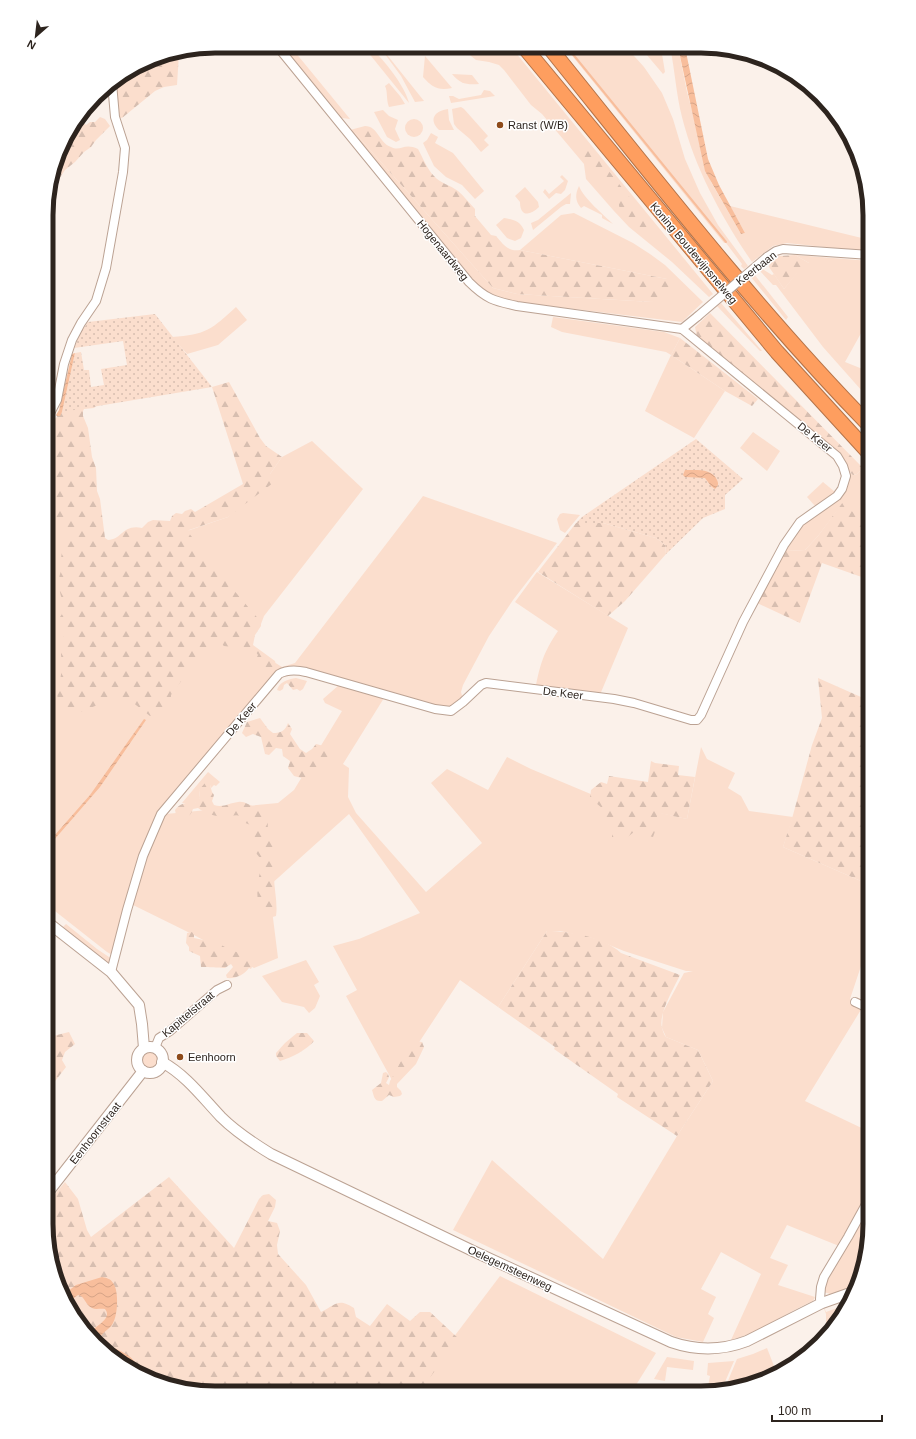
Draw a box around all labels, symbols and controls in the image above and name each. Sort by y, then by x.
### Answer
north arrow [16,16,56,56]
text: N [25,38,38,52]
place label: Ranst (W/B) [508,119,568,131]
marker: Ranst (W/B) [495,120,505,130]
street label: Koning Boudewijnsnelweg [648,200,740,306]
street label: Hogenaardweg [415,217,471,283]
street label: Keerbaan [734,249,778,287]
street label: De Keer [796,420,835,455]
street label: De Keer [542,685,584,701]
street label: De Keer [223,699,259,738]
street label: Kapittelstraat [160,989,216,1039]
place label: Eenhoorn [188,1051,236,1063]
marker: Eenhoorn [175,1052,185,1062]
street label: Eenhoornstraat [67,1100,123,1166]
street label: Oelegemsteenweg [466,1243,554,1293]
scale bar [772,1397,882,1423]
text: 100 m [778,1404,811,1418]

